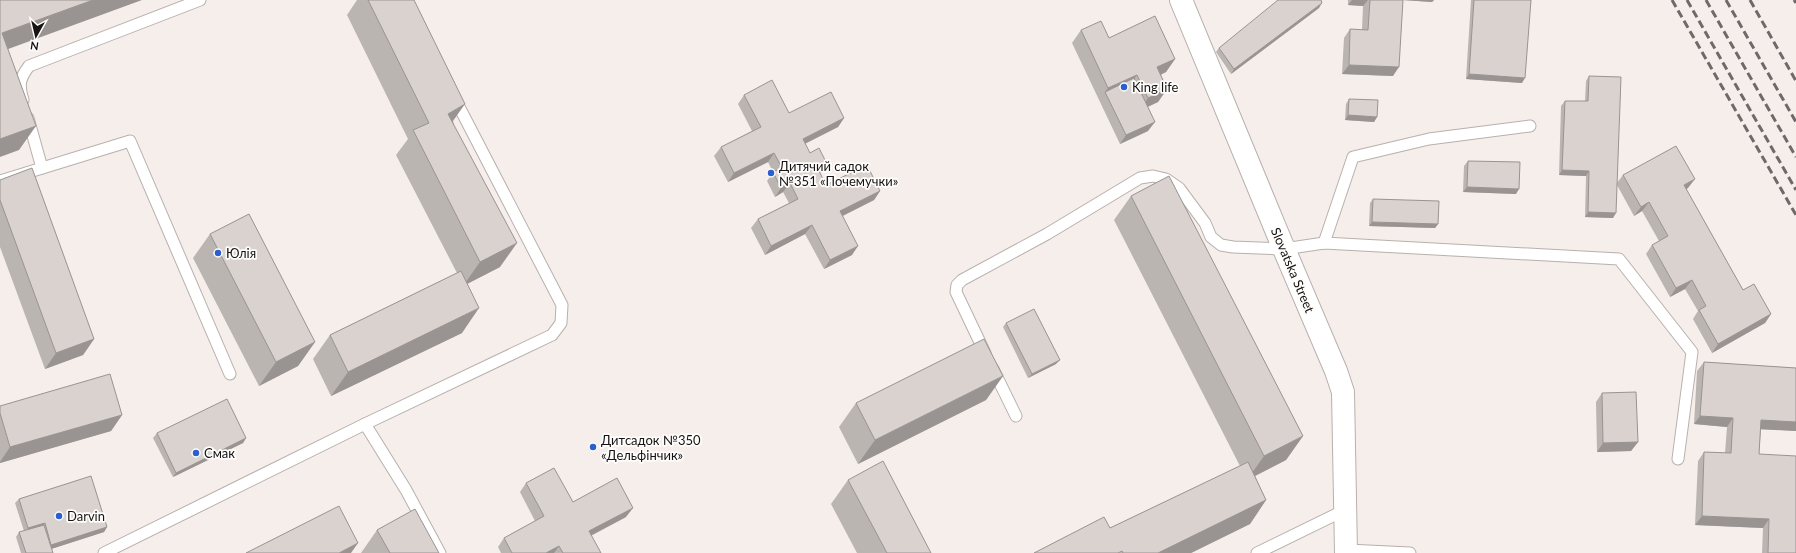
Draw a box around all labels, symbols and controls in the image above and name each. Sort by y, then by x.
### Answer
north arrow [16,16,56,56]
text: N [29,39,40,53]
place label: King life [1132,79,1179,95]
marker: King life [1119,82,1129,92]
place label: Дитячий садок №351 «Почемучки» [779,158,898,189]
marker: Дитячий садок №351 «Почемучки» [766,168,776,178]
street label: Slovatska Street [1268,225,1318,315]
place label: Юлія [226,245,256,261]
marker: Юлія [213,248,223,258]
place label: Дитсадок №350 «Дельфінчик» [601,432,701,463]
marker: Дитсадок №350 «Дельфінчик» [588,442,598,452]
place label: Смак [204,445,235,461]
marker: Смак [191,448,201,458]
place label: Darvin [67,508,105,524]
marker: Darvin [54,511,64,521]

